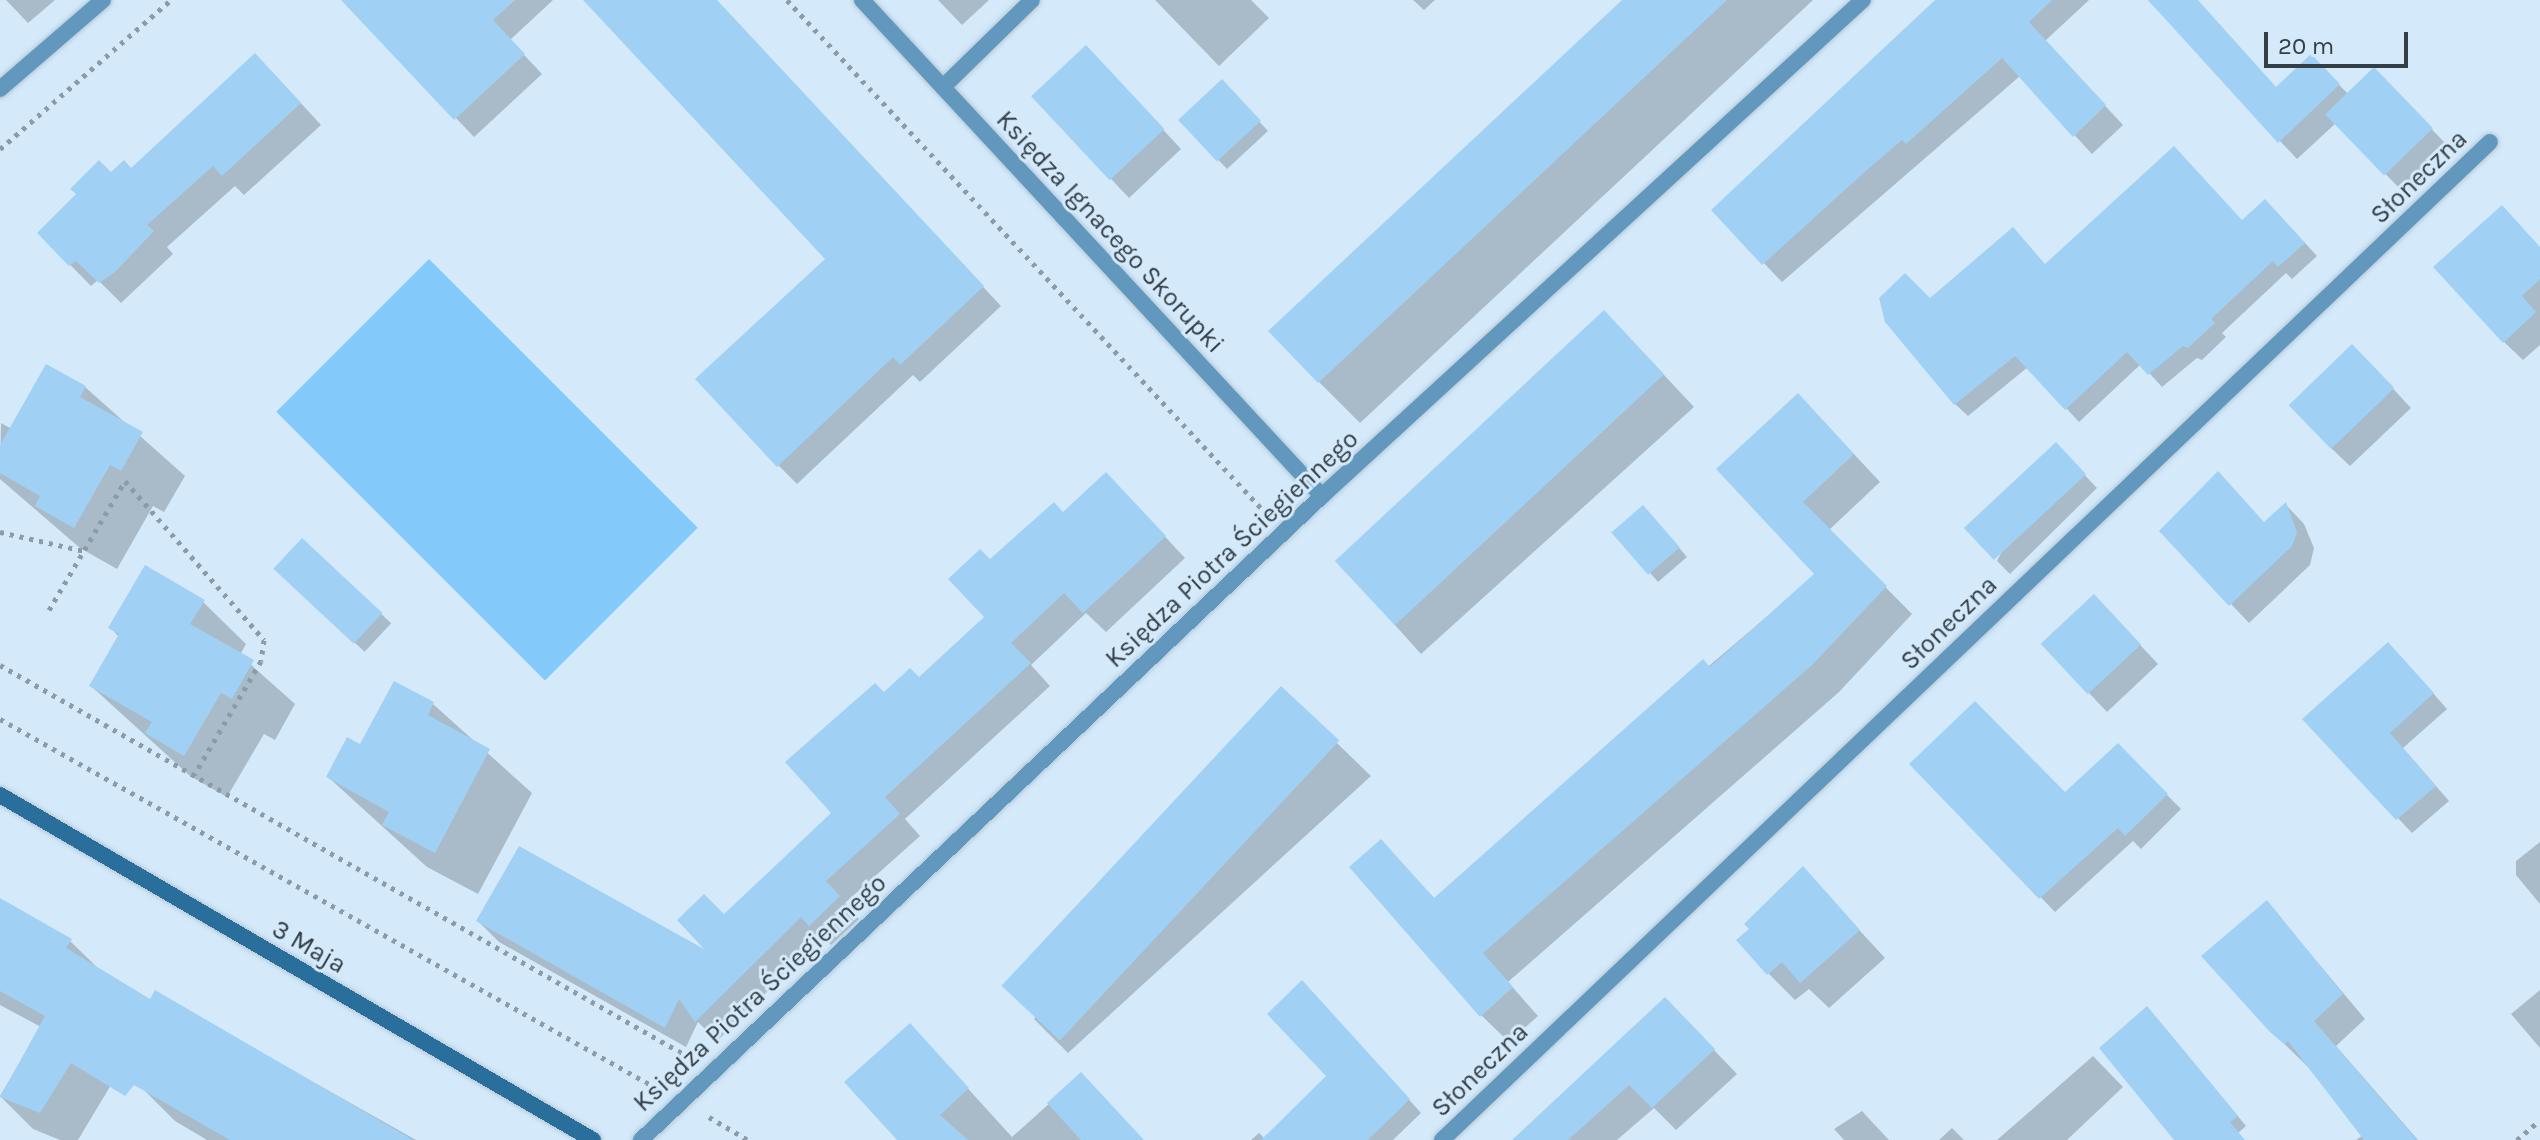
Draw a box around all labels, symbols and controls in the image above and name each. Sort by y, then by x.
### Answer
scale bar [2268,16,2412,66]
text: 20 m [2278,32,2334,60]
street label: Księdza Ignacego Skorupki [990,104,1230,360]
street label: Słoneczna [2364,123,2474,231]
street label: Księdza Piotra Ściegiennego [1099,424,1365,674]
street label: Słoneczna [1894,569,2004,677]
street label: Księdza Piotra Ściegiennego [627,868,893,1118]
street label: 3 Maja [266,913,352,981]
street label: Słoneczna [1425,1016,1535,1124]

